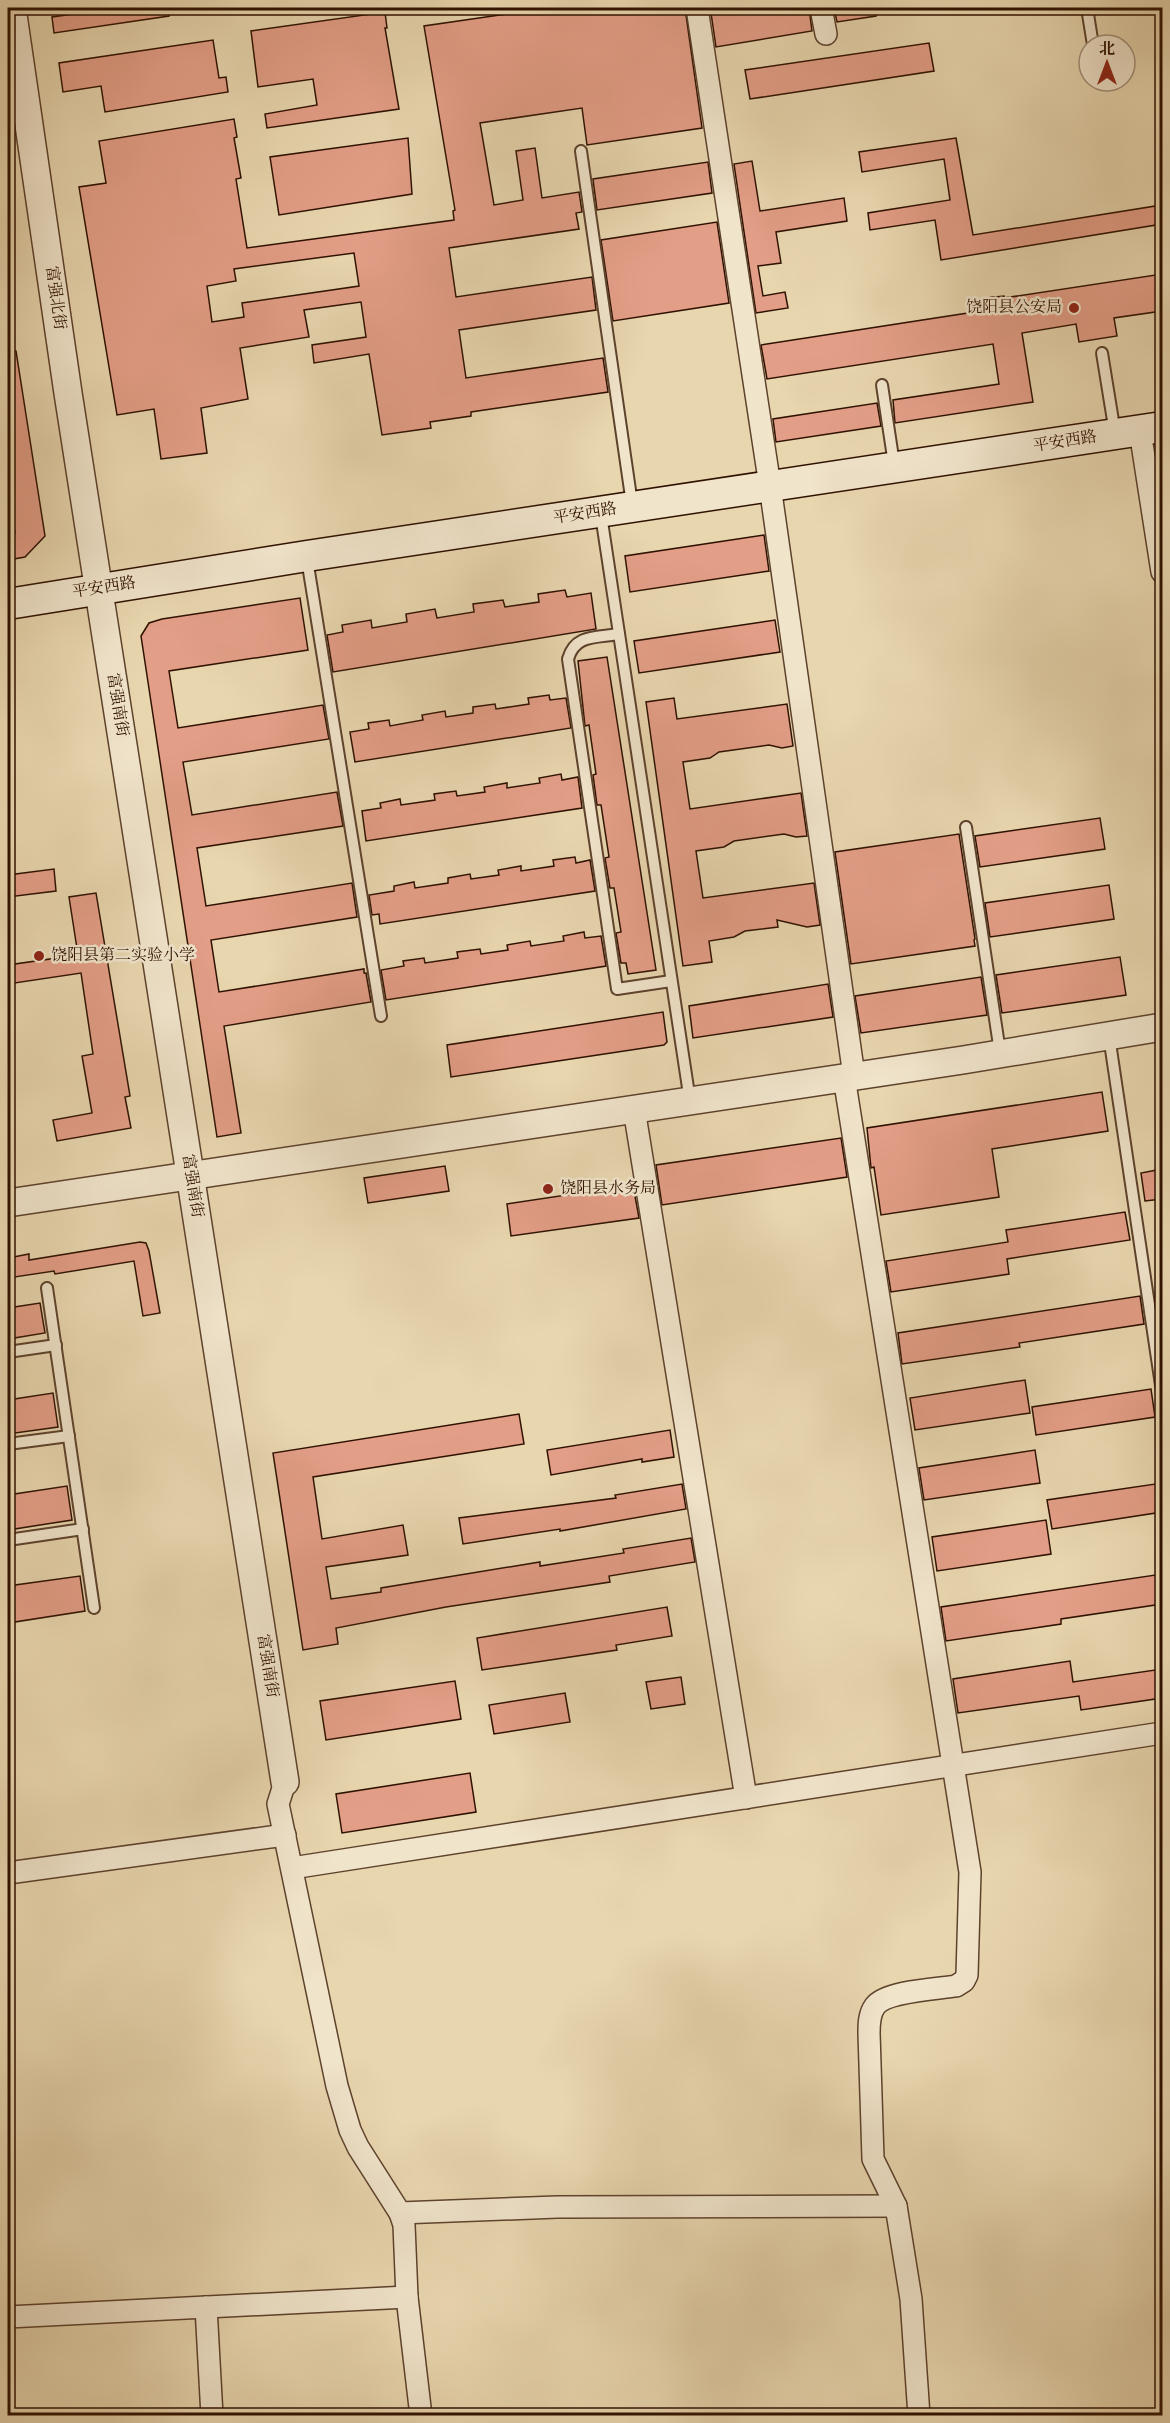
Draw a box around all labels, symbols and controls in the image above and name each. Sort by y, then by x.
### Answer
north arrow [1077,33,1137,93]
text: 北 [1099,40,1115,58]
street label: 富强北街 [43,265,69,331]
place label: 饶阳县公安局 [966,298,1062,316]
marker: 饶阳县公安局 [1067,301,1081,315]
street label: 平安西路 [1032,427,1098,455]
street label: 平安西路 [552,499,618,527]
street label: 平安西路 [71,573,137,601]
street label: 富强南街 [104,672,132,738]
place label: 饶阳县第二实验小学 [51,946,195,964]
marker: 饶阳县第二实验小学 [32,949,46,963]
street label: 富强南街 [179,1153,207,1219]
place label: 饶阳县水务局 [560,1179,656,1197]
marker: 饶阳县水务局 [541,1182,555,1196]
street label: 富强南街 [254,1633,282,1699]

